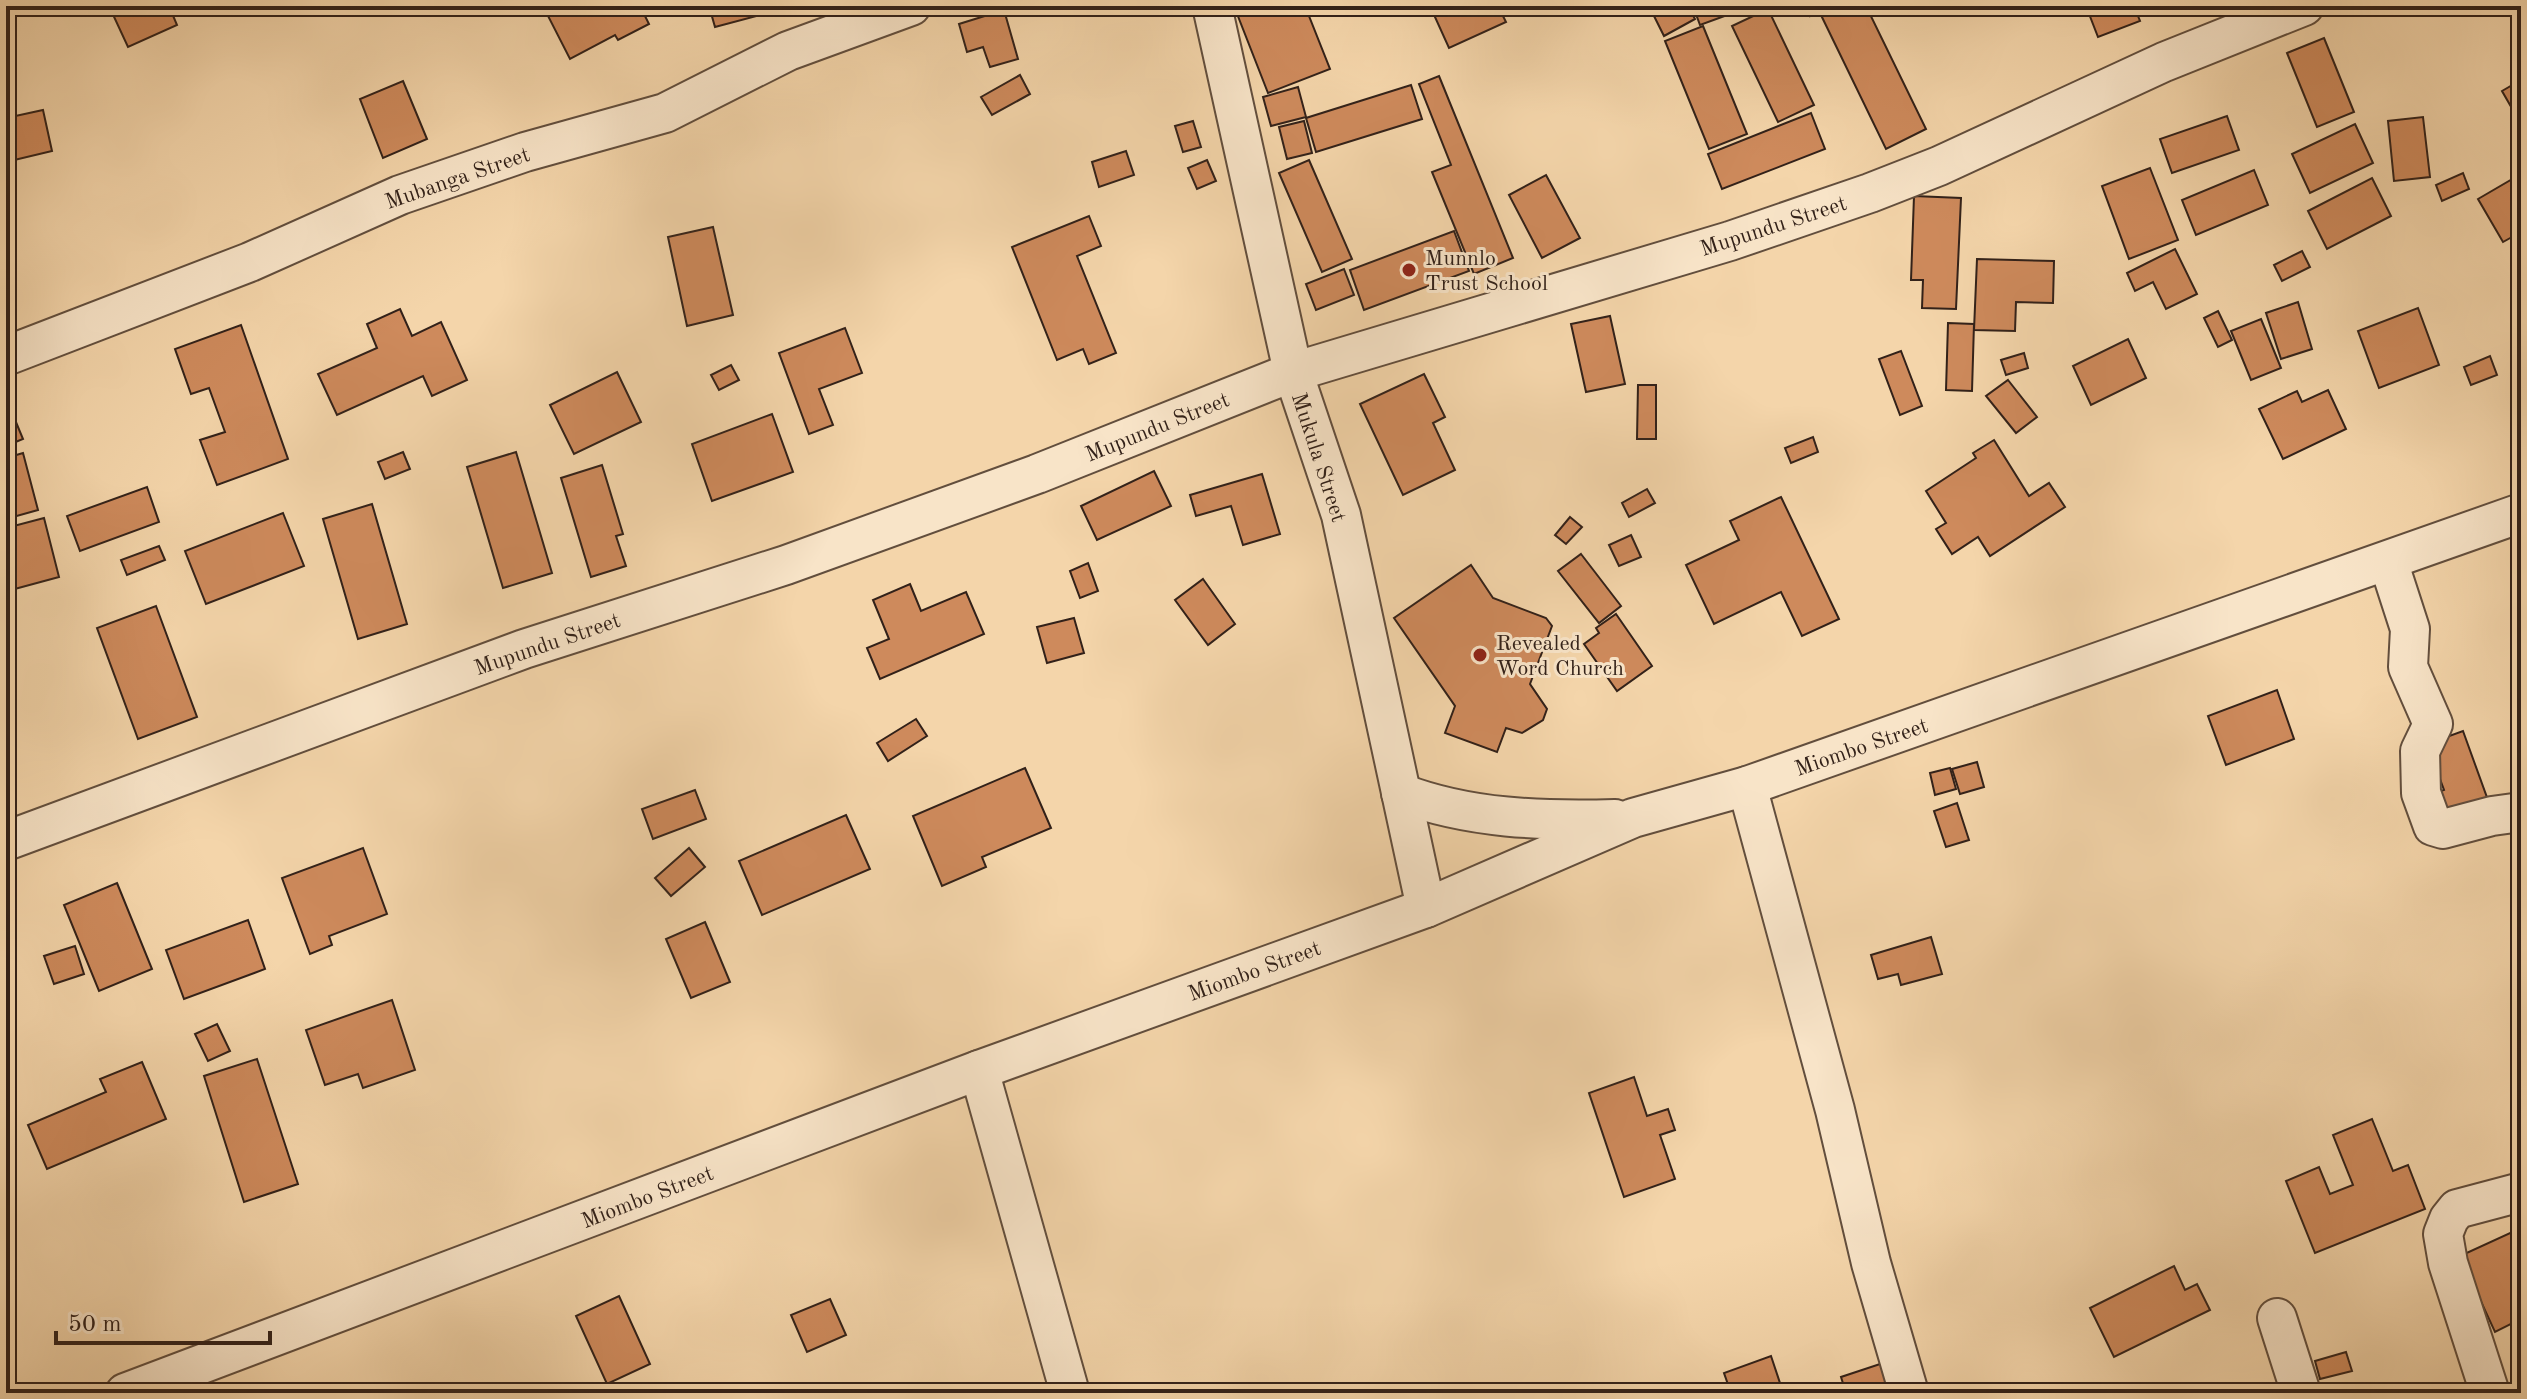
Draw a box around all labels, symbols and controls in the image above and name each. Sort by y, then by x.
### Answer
street label: Mubanga Street [382,144,533,214]
street label: Mupundu Street [1698,193,1850,261]
place label: Munnlo Trust School [1425,248,1548,295]
marker: Munnlo Trust School [1400,261,1418,279]
street label: Mupundu Street [1083,389,1233,467]
street label: Mukula Street [1287,390,1349,525]
street label: Mupundu Street [472,610,624,680]
place label: Revealed Word Church [1496,633,1624,680]
marker: Revealed Word Church [1471,646,1489,664]
street label: Miombo Street [1792,715,1931,781]
street label: Miombo Street [1185,938,1324,1006]
street label: Miombo Street [579,1163,717,1233]
scale bar [56,1295,270,1345]
text: 50 m [68,1313,122,1337]

